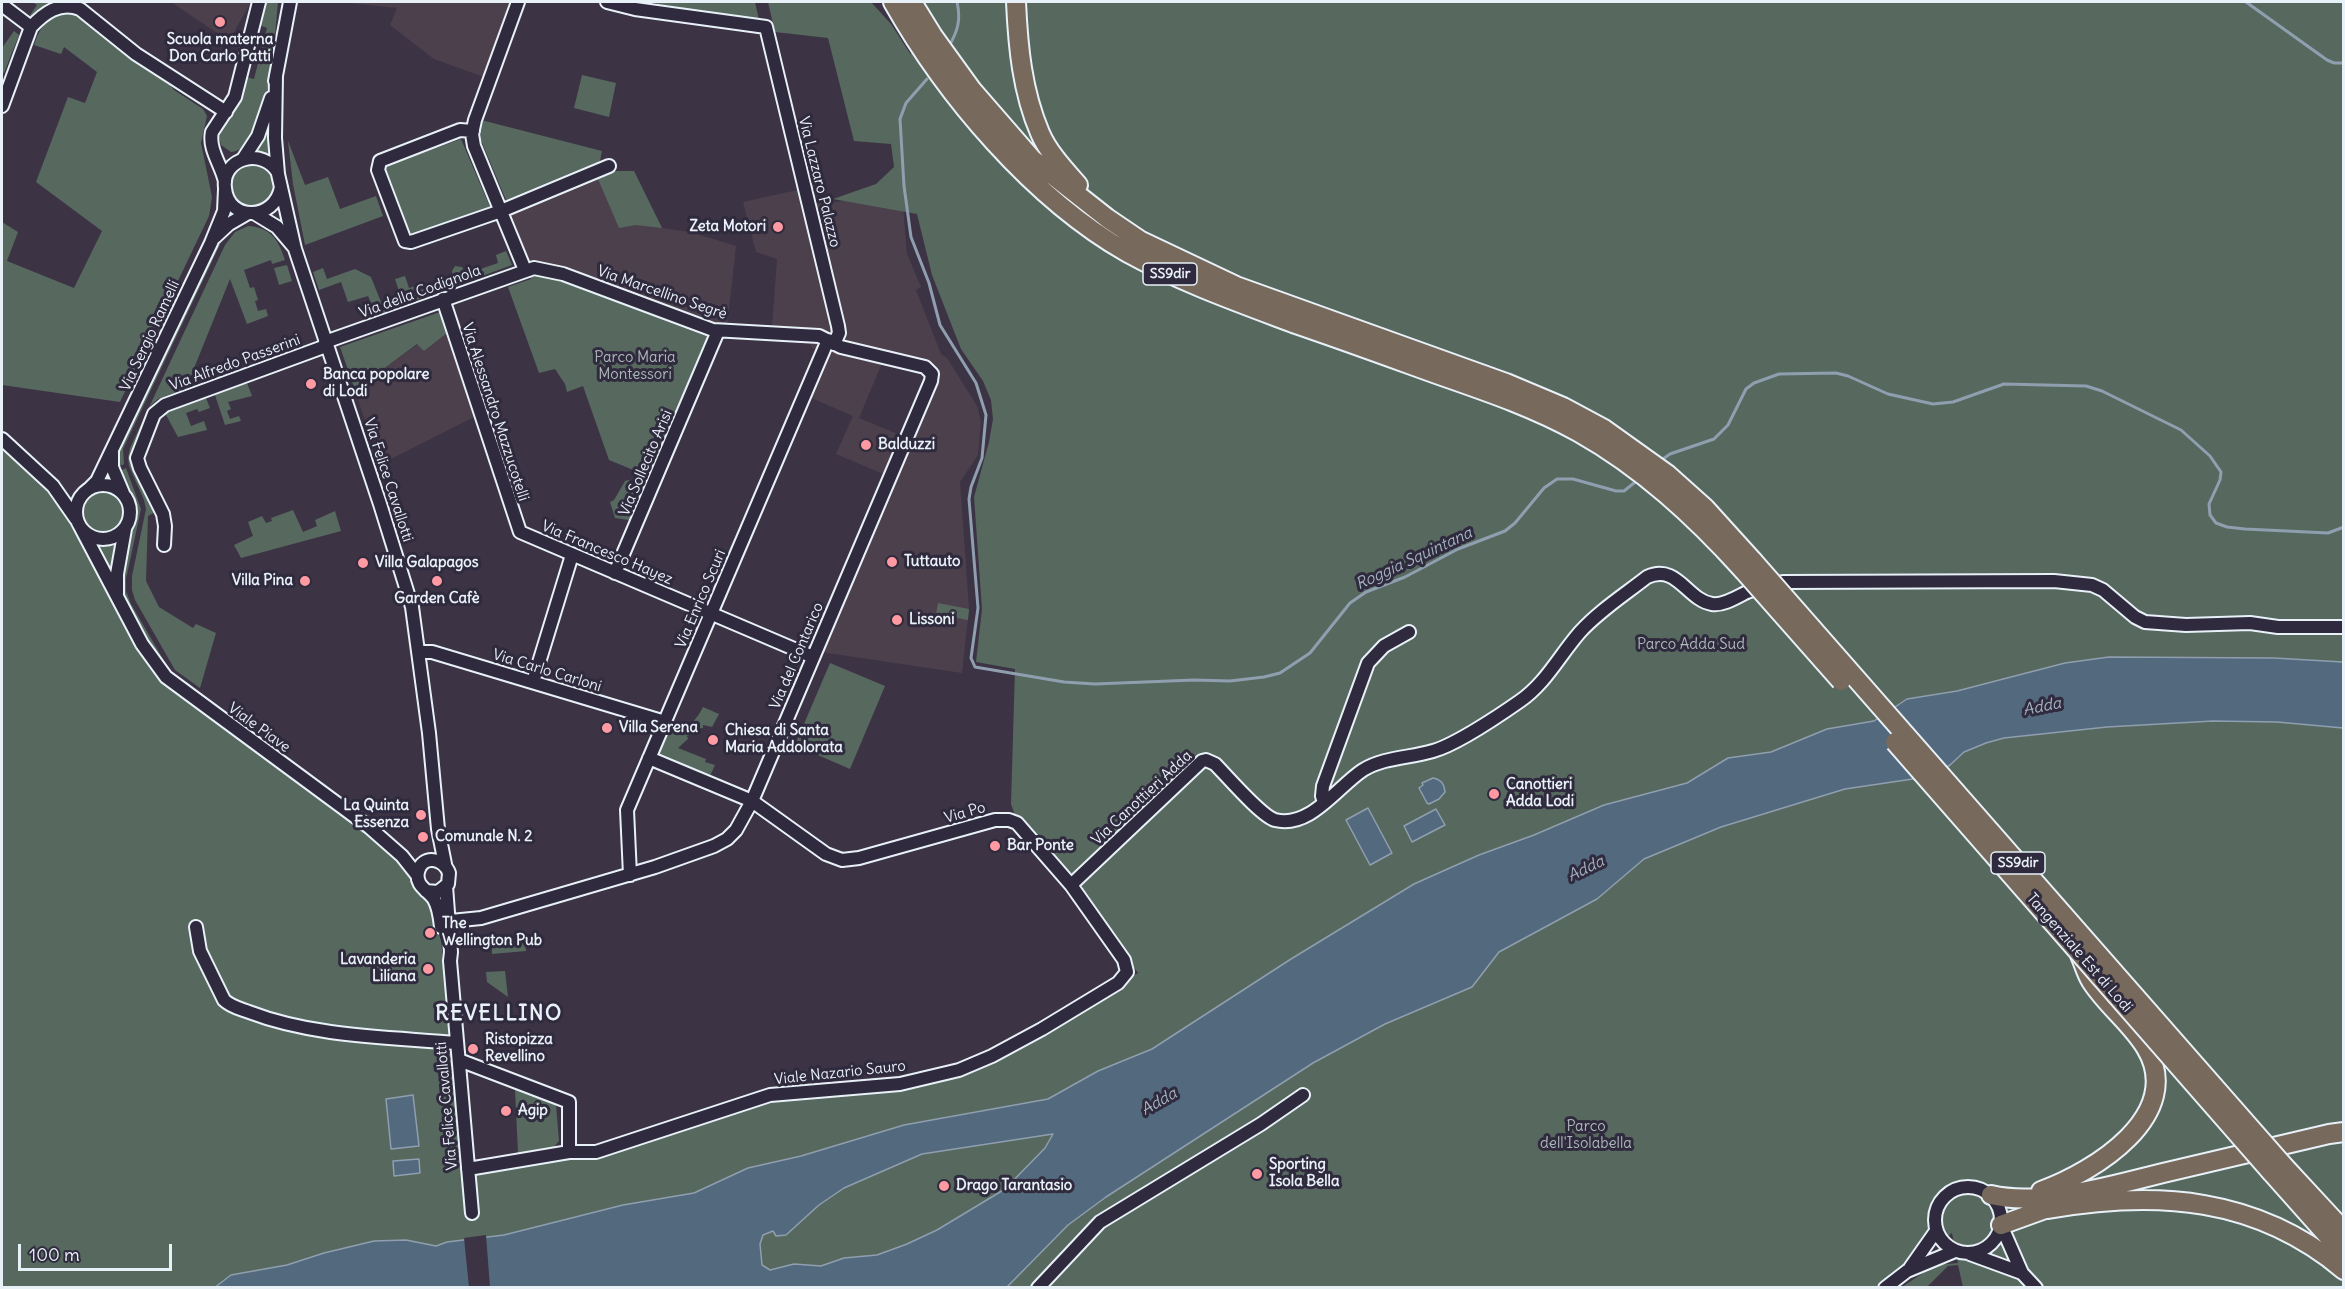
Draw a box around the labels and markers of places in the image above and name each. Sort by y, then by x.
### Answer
marker: Scuola materna Don Carlo Patti [213,15,227,29]
place label: Scuola materna Don Carlo Patti [167,31,273,66]
place label: Zeta Motori [689,218,766,236]
marker: Zeta Motori [771,220,785,234]
place label: Banca popolare di Lodi [323,366,429,401]
marker: Banca popolare di Lodi [304,377,318,391]
place label: Balduzzi [878,436,935,454]
marker: Balduzzi [859,438,873,452]
place label: Tuttauto [904,553,960,571]
place label: Villa Galapagos [375,554,479,572]
marker: Tuttauto [885,555,899,569]
marker: Villa Galapagos [356,556,370,570]
place label: Villa Pina [232,572,293,590]
marker: Villa Pina [298,574,312,588]
marker: Garden Cafè [430,574,444,588]
place label: Garden Cafè [394,590,480,608]
place label: Lissoni [909,611,955,629]
marker: Lissoni [890,613,904,627]
place label: Villa Serena [619,719,698,737]
marker: Villa Serena [600,721,614,735]
place label: Chiesa di Santa Maria Addolorata [725,722,843,757]
marker: Chiesa di Santa Maria Addolorata [706,733,720,747]
place label: Canottieri Adda Lodi [1506,776,1574,811]
marker: Canottieri Adda Lodi [1487,787,1501,801]
place label: La Quinta Essenza [343,797,409,832]
marker: La Quinta Essenza [414,808,428,822]
place label: Comunale N. 2 [435,828,533,846]
marker: Comunale N. 2 [416,830,430,844]
place label: Bar Ponte [1007,837,1074,855]
marker: Bar Ponte [988,839,1002,853]
place label: The Wellington Pub [442,915,542,950]
marker: The Wellington Pub [423,926,437,940]
place label: Lavanderia Liliana [340,951,416,986]
marker: Lavanderia Liliana [421,962,435,976]
place label: Ristopizza Revellino [485,1031,553,1066]
marker: Ristopizza Revellino [466,1042,480,1056]
place label: Agip [518,1102,548,1120]
marker: Agip [499,1104,513,1118]
place label: Sporting Isola Bella [1269,1156,1339,1191]
marker: Sporting Isola Bella [1250,1167,1264,1181]
place label: Drago Tarantasio [956,1177,1072,1195]
marker: Drago Tarantasio [937,1179,951,1193]

